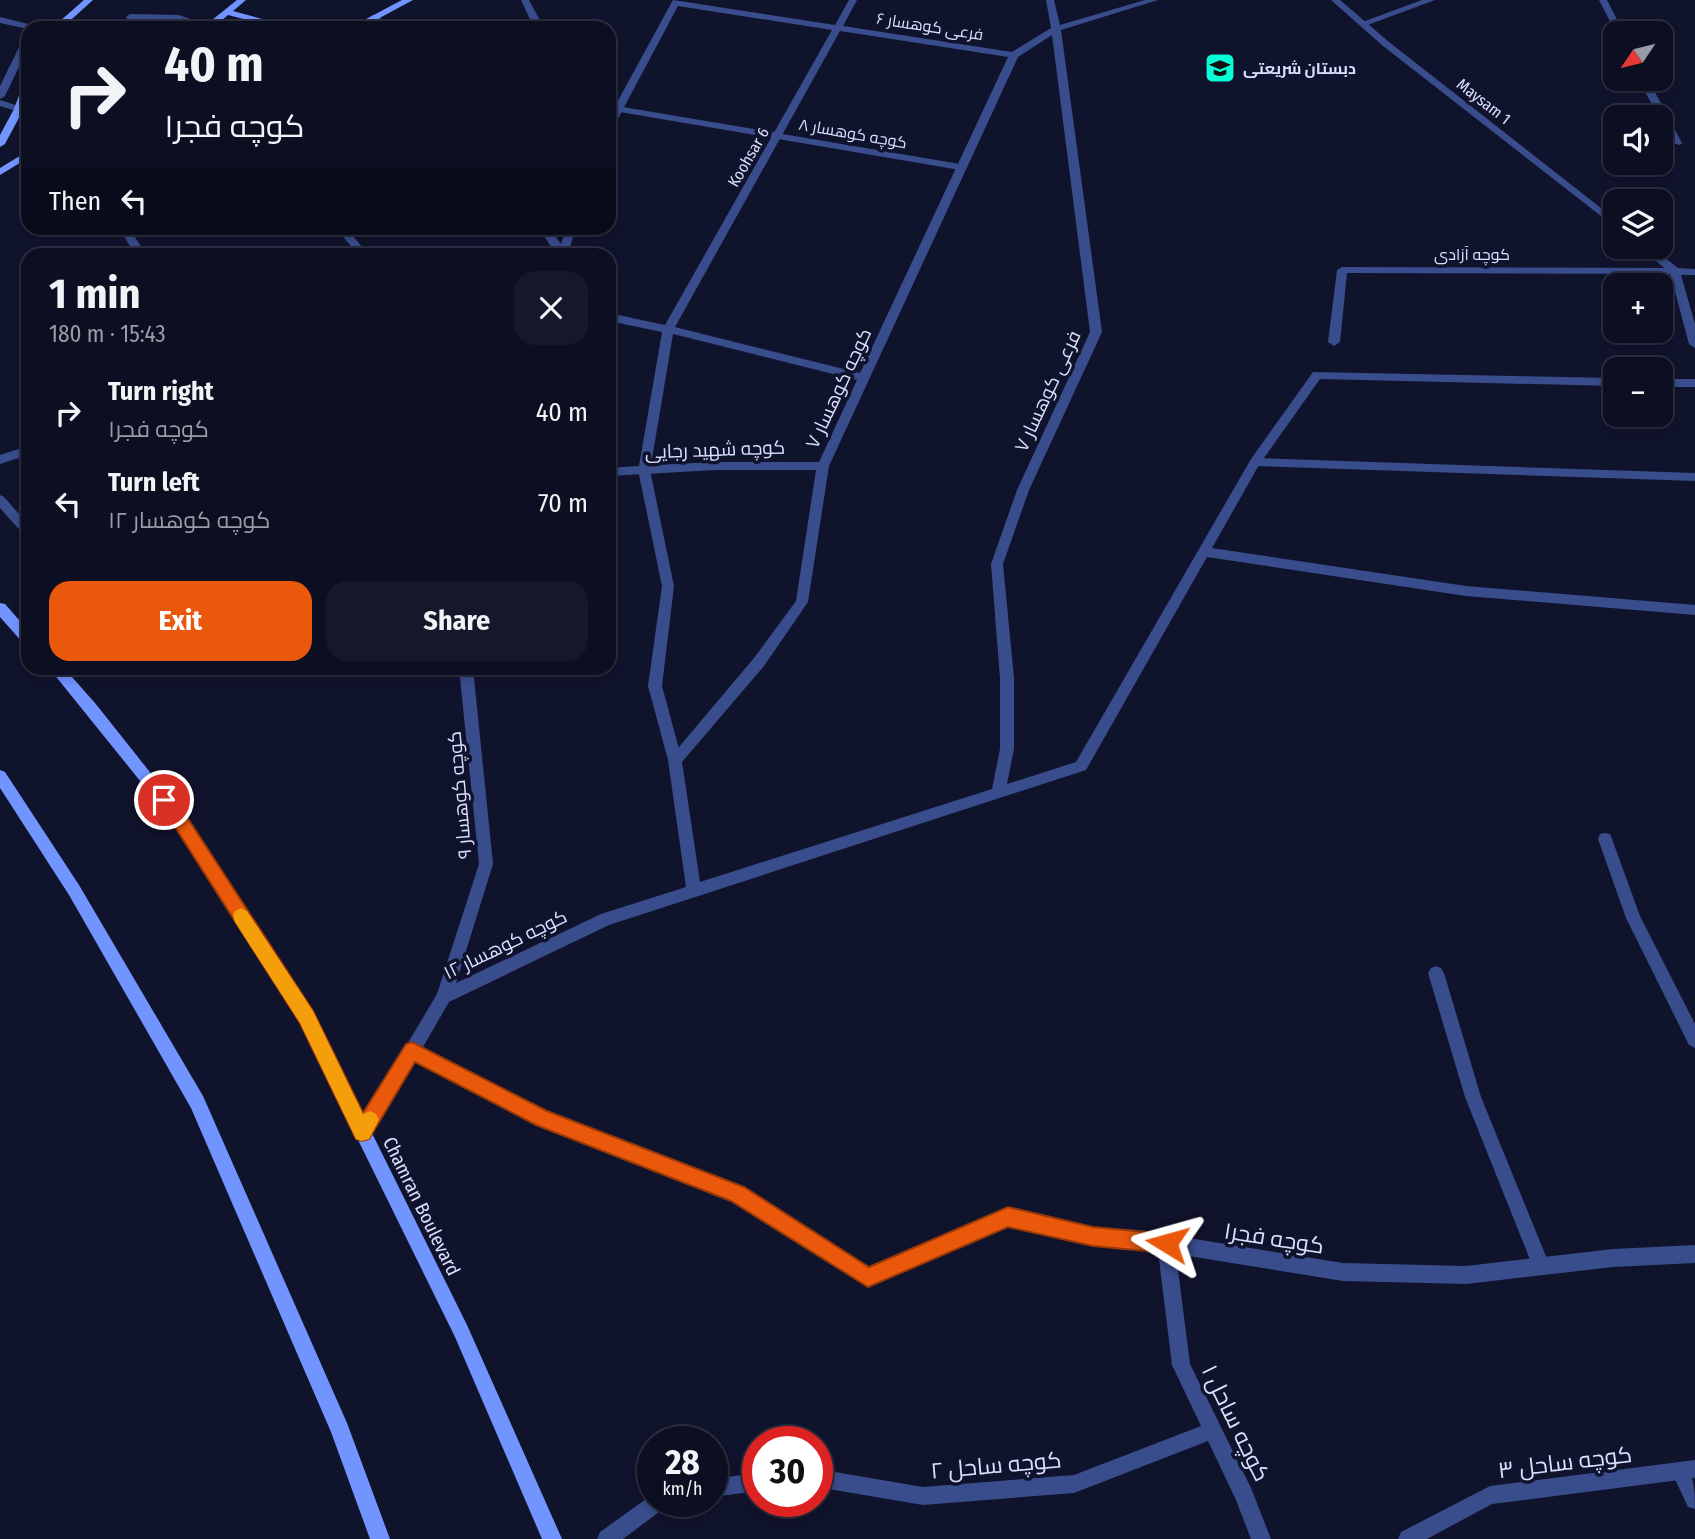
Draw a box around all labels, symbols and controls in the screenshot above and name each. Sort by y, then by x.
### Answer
street label: فرعی کوهسار ۶ [875,9,985,45]
north arrow [1603,21,1673,91]
map controls [1603,21,1673,427]
text: 40 m [164,35,264,94]
icon: right [49,49,140,140]
school or university icon: دبستان شریعتی [1203,51,1237,85]
place label: دبستان شریعتی [1243,59,1356,78]
street label: Maysam 1 [1453,75,1514,128]
button: sound [1603,105,1673,175]
text: کوچه فجر۱ [164,107,304,145]
street label: کوچه کوهسار ۸ [797,115,909,154]
street label: Koohsar 6 [724,124,773,190]
icon: left [115,182,153,220]
text: Then [49,186,101,217]
button: layers [1603,189,1673,259]
street label: کوچه آزادی [1434,245,1510,266]
text: 1 min [49,269,140,319]
button: close [514,271,588,345]
button: + [1603,273,1673,343]
text: 180 m · 15:43 [49,320,166,348]
street label: کوچه کوهسار ۷ [801,324,877,452]
street label: فرعی کوهسار ۷ [1009,327,1086,455]
button: − [1603,357,1673,427]
text: Turn right [108,376,214,407]
icon: right [49,394,87,432]
text: 40 m [536,397,588,428]
text: کوچه فجر۱ [108,415,209,443]
street label: کوچه شهید رجایی [644,436,786,464]
text: Turn left [108,467,200,498]
icon: left [49,485,87,523]
text: 70 m [538,488,588,519]
text: کوچه کوهسار ۱۲ [108,506,270,534]
button: Exit [49,581,312,661]
button: Share [326,581,588,661]
street label: کوچه کوهسار ۹ [442,730,478,860]
pin [134,770,194,830]
icon: arrive [145,781,183,819]
street label: کوچه کوهسار ۱۲ [440,905,571,985]
street label: Chamran Boulevard [378,1133,465,1279]
position arrow [1130,1206,1204,1280]
street label: کوچه فجر۱ [1222,1216,1326,1261]
street label: کوچه ساحل ۱ [1195,1360,1276,1486]
speed limit sign: 30 [742,1426,833,1517]
street label: کوچه ساحل ۳ [1496,1440,1634,1485]
text: 28 [665,1441,700,1483]
street label: کوچه ساحل ۲ [929,1445,1063,1486]
text: km/h [662,1478,703,1500]

